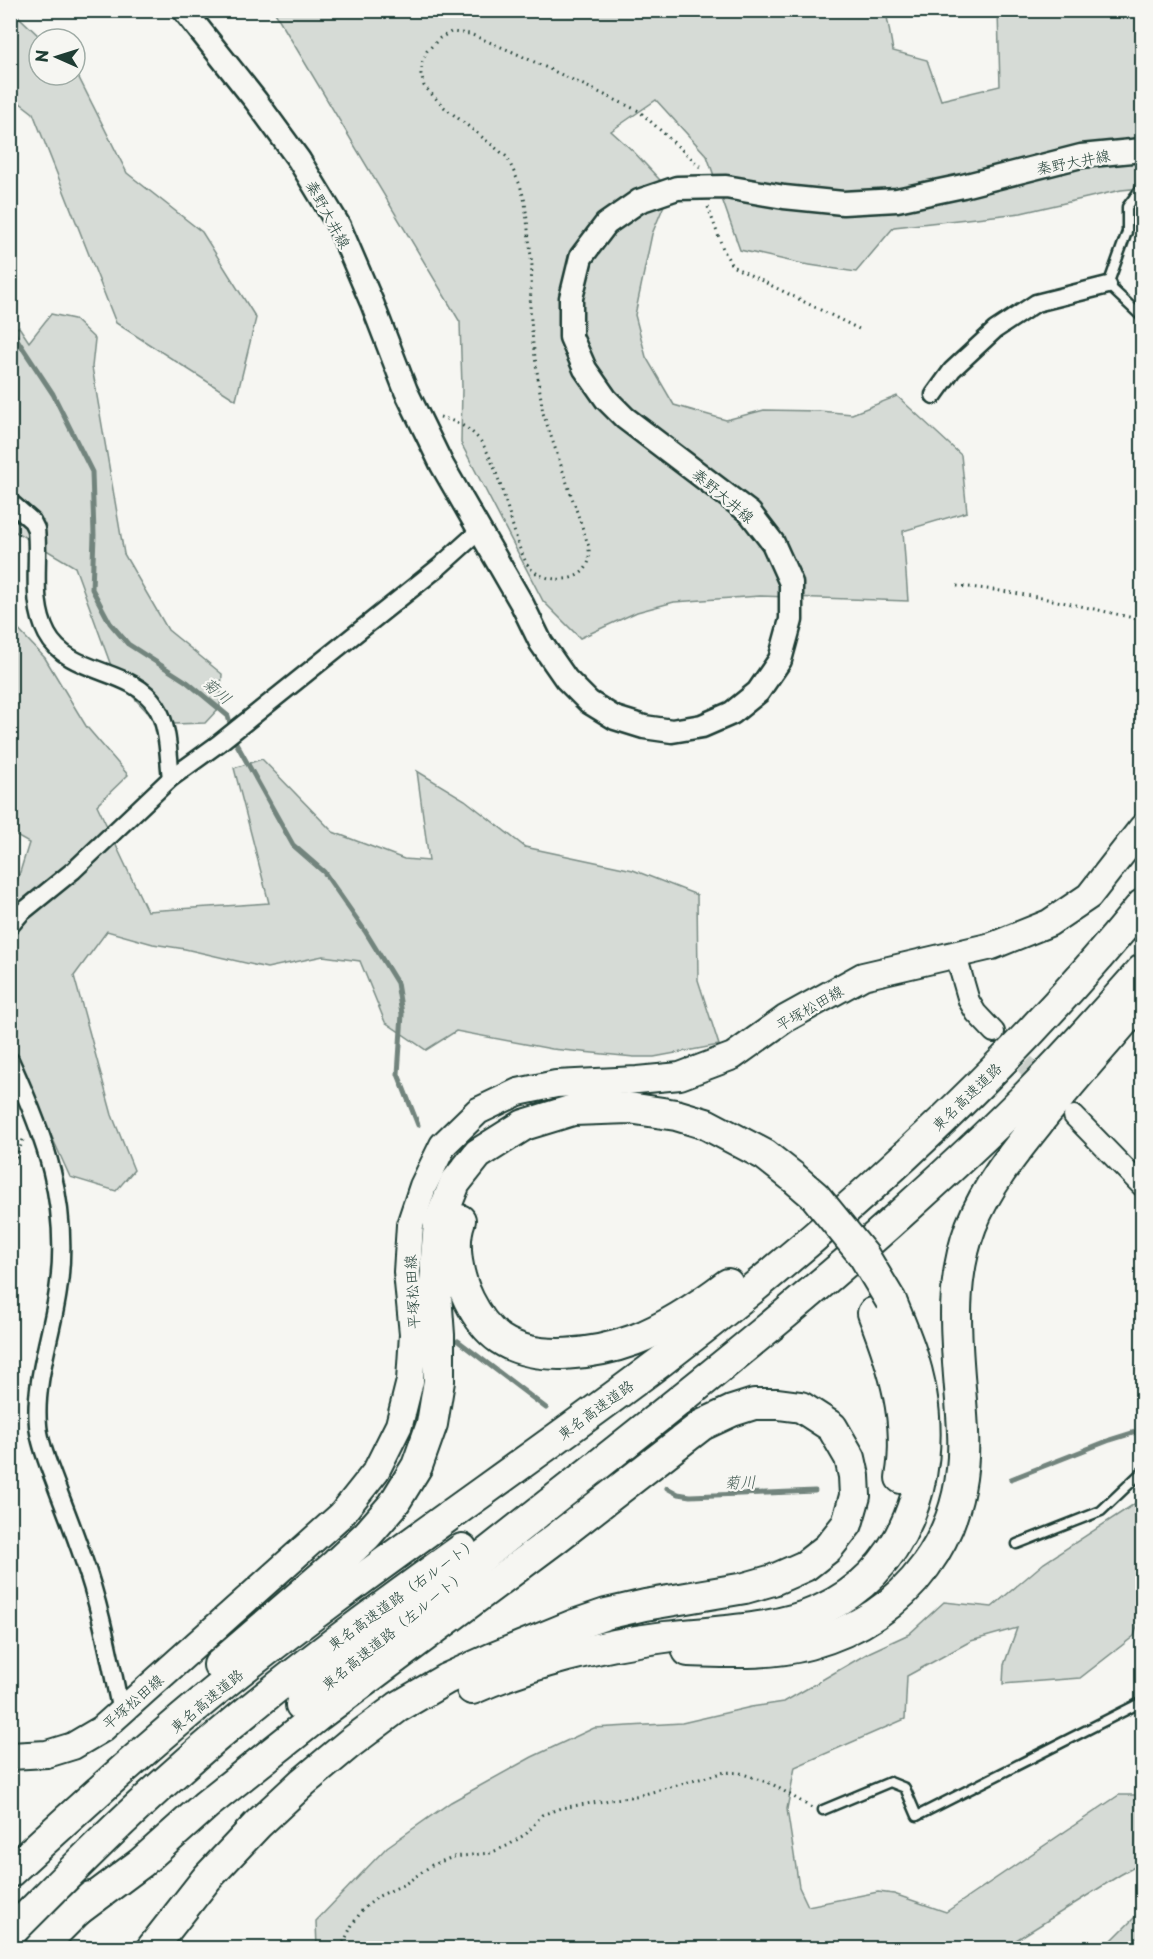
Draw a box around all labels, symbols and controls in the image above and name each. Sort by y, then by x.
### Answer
north arrow [27,27,87,87]
text: N [29,49,53,63]
street label: 秦野大井線 [1034,143,1112,179]
street label: 秦野大井線 [301,176,357,252]
street label: 秦野大井線 [688,462,760,528]
water label: 菊川 [198,671,238,709]
street label: 平塚松田線 [771,978,847,1036]
street label: 東名高速道路 [926,1056,1006,1136]
street label: 平塚松田線 [398,1254,424,1330]
street label: 東名高速道路 [552,1373,638,1445]
water label: 菊川 [724,1468,756,1494]
street label: 東名高速道路（右ルート） [322,1531,482,1655]
street label: 東名高速道路（左ルート） [316,1563,470,1695]
street label: 東名高速道路 [164,1662,248,1738]
street label: 平塚松田線 [96,1668,168,1734]

